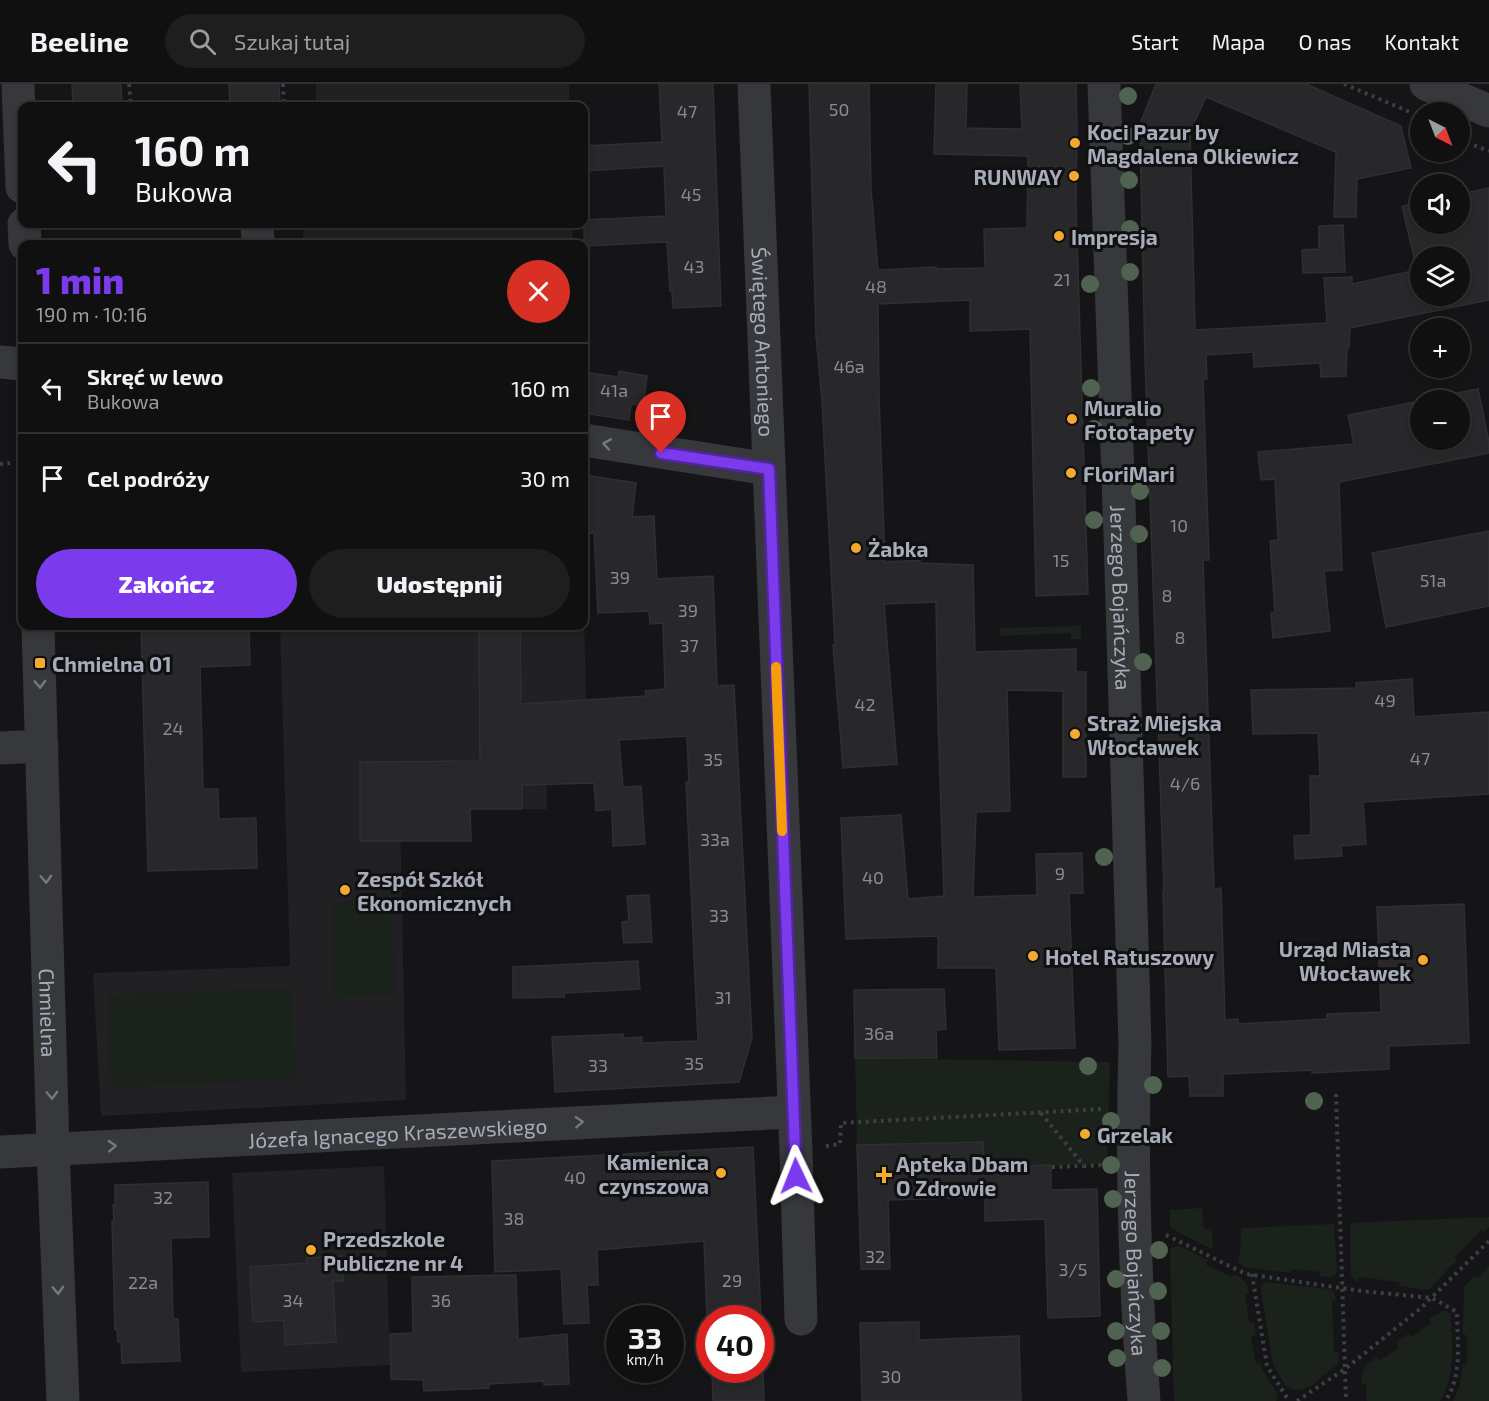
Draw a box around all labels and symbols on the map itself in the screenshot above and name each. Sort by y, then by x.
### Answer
house number: 50 [829,98,849,120]
house number: 47 [677,100,697,122]
north arrow [1410,102,1470,162]
place label: Koci Pazur by Magdalena Olkiewicz [1087,119,1299,168]
marker: Koci Pazur by Magdalena Olkiewicz [1068,136,1082,150]
place label: RUNWAY [973,164,1062,189]
marker: RUNWAY [1067,169,1081,183]
house number: 45 [681,183,701,205]
place label: Impresja [1071,224,1158,249]
marker: Impresja [1052,229,1066,243]
street label: Świętego Antoniego [748,246,780,437]
house number: 43 [683,255,705,277]
house number: 21 [1053,268,1071,290]
house number: 48 [865,275,887,297]
house number: 46a [833,355,865,377]
house number: 41a [600,379,628,401]
pin [635,391,686,453]
place label: Muralio Fototapety [1084,395,1194,445]
marker: Muralio Fototapety [1065,412,1079,426]
one-way arrow [603,438,613,451]
place label: FloriMari [1083,461,1175,486]
marker: FloriMari [1064,466,1078,480]
street label: Jerzego Bojańczyka [1106,505,1137,691]
house number: 10 [1170,514,1188,536]
place label: Żabka [868,536,928,561]
marker: Żabka [849,541,863,555]
house number: 15 [1053,549,1069,571]
house number: 39 [610,566,630,588]
house number: 51a [1420,569,1446,591]
house number: 8 [1162,584,1172,606]
house number: 39 [678,599,698,621]
house number: 8 [1175,626,1185,648]
house number: 37 [679,634,699,656]
place label: Chmielna 01 [52,651,171,676]
marker: Chmielna 01 [33,656,47,670]
one-way arrow [34,679,47,688]
house number: 49 [1374,689,1396,711]
house number: 42 [854,693,876,715]
place label: Straż Miejska Włocławek [1087,710,1222,759]
house number: 24 [162,717,184,739]
marker: Straż Miejska Włocławek [1068,727,1082,741]
house number: 47 [1410,747,1430,769]
house number: 35 [703,748,723,770]
house number: 4/6 [1170,772,1200,794]
house number: 33a [700,828,730,850]
house number: 9 [1055,862,1065,884]
place label: Zespół Szkół Ekonomicznych [357,866,512,916]
house number: 40 [862,866,884,888]
one-way arrow [40,874,52,883]
marker: Zespół Szkół Ekonomicznych [338,883,352,897]
house number: 33 [709,904,729,926]
place label: Urząd Miasta Włocławek [1279,936,1411,985]
place label: Hotel Ratuszowy [1045,944,1214,970]
marker: Hotel Ratuszowy [1026,949,1040,963]
marker: Urząd Miasta Włocławek [1416,953,1430,967]
street label: Chmielna [35,968,63,1058]
house number: 31 [714,986,732,1008]
house number: 36a [864,1022,894,1044]
house number: 35 [684,1052,704,1074]
house number: 33 [588,1054,608,1076]
one-way arrow [46,1090,58,1099]
street label: Józefa Ignacego Kraszewskiego [247,1112,548,1152]
one-way arrow [575,1116,584,1129]
place label: Grzelak [1097,1122,1173,1147]
marker: Grzelak [1078,1127,1092,1141]
one-way arrow [107,1140,116,1153]
position arrow [764,1144,828,1208]
place label: Kamienica czynszowa [599,1149,709,1199]
place label: Apteka Dbam O Zdrowie [896,1151,1028,1200]
house number: 40 [564,1166,586,1188]
marker: Kamienica czynszowa [714,1166,728,1180]
marker: Apteka Dbam O Zdrowie [877,1168,891,1182]
street label: Jerzego Bojańczyka [1121,1171,1153,1357]
house number: 32 [153,1186,173,1208]
house number: 38 [504,1207,524,1229]
place label: Przedszkole Publiczne nr 4 [323,1226,463,1275]
marker: Przedszkole Publiczne nr 4 [304,1243,318,1257]
house number: 32 [865,1245,885,1267]
house number: 3/5 [1059,1258,1087,1280]
house number: 29 [722,1269,742,1291]
house number: 22a [128,1271,158,1293]
one-way arrow [52,1285,65,1294]
house number: 34 [282,1289,304,1311]
house number: 36 [431,1289,451,1311]
speed limit sign: 40 [696,1305,774,1383]
house number: 30 [881,1365,901,1387]

